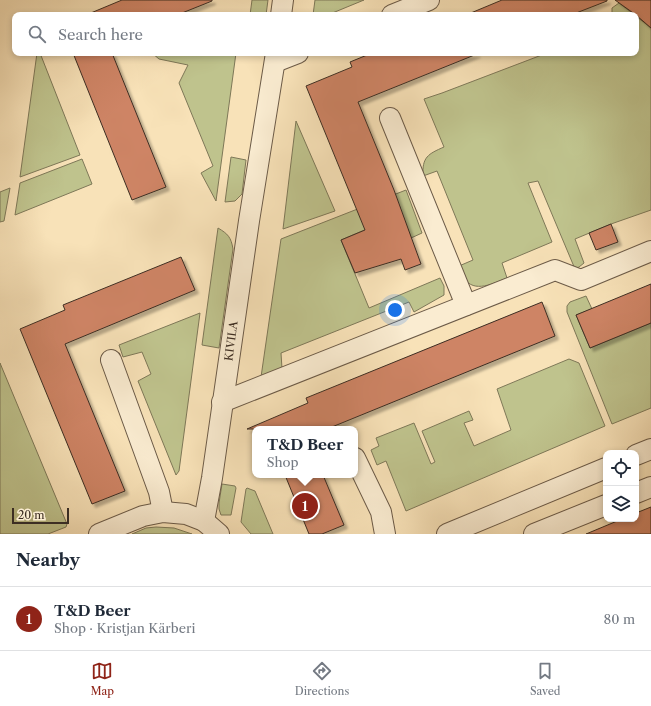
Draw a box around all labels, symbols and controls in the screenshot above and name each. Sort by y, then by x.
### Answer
search box [12,12,639,56]
icon: search [26,23,48,45]
text: Search here [58,25,143,44]
your location [385,300,405,320]
street label: KIVILA [221,319,241,362]
popup [252,426,358,478]
text: T&D Beer [267,435,343,454]
map controls [603,450,639,522]
button: locate [603,450,639,486]
text: Shop [267,454,299,470]
button: layers [603,486,639,522]
pin: 1 [292,491,318,521]
scale bar [12,506,69,525]
text: 20 m [18,508,44,522]
text: Nearby [16,550,80,570]
text: T&D Beer [54,601,131,620]
text: 1 [26,611,32,627]
text: 80 m [603,611,635,627]
text: Shop · Kristjan Kärberi [54,620,195,636]
tab: Map [90,660,114,698]
tab: Directions [295,660,349,698]
tab: Saved [530,660,561,698]

